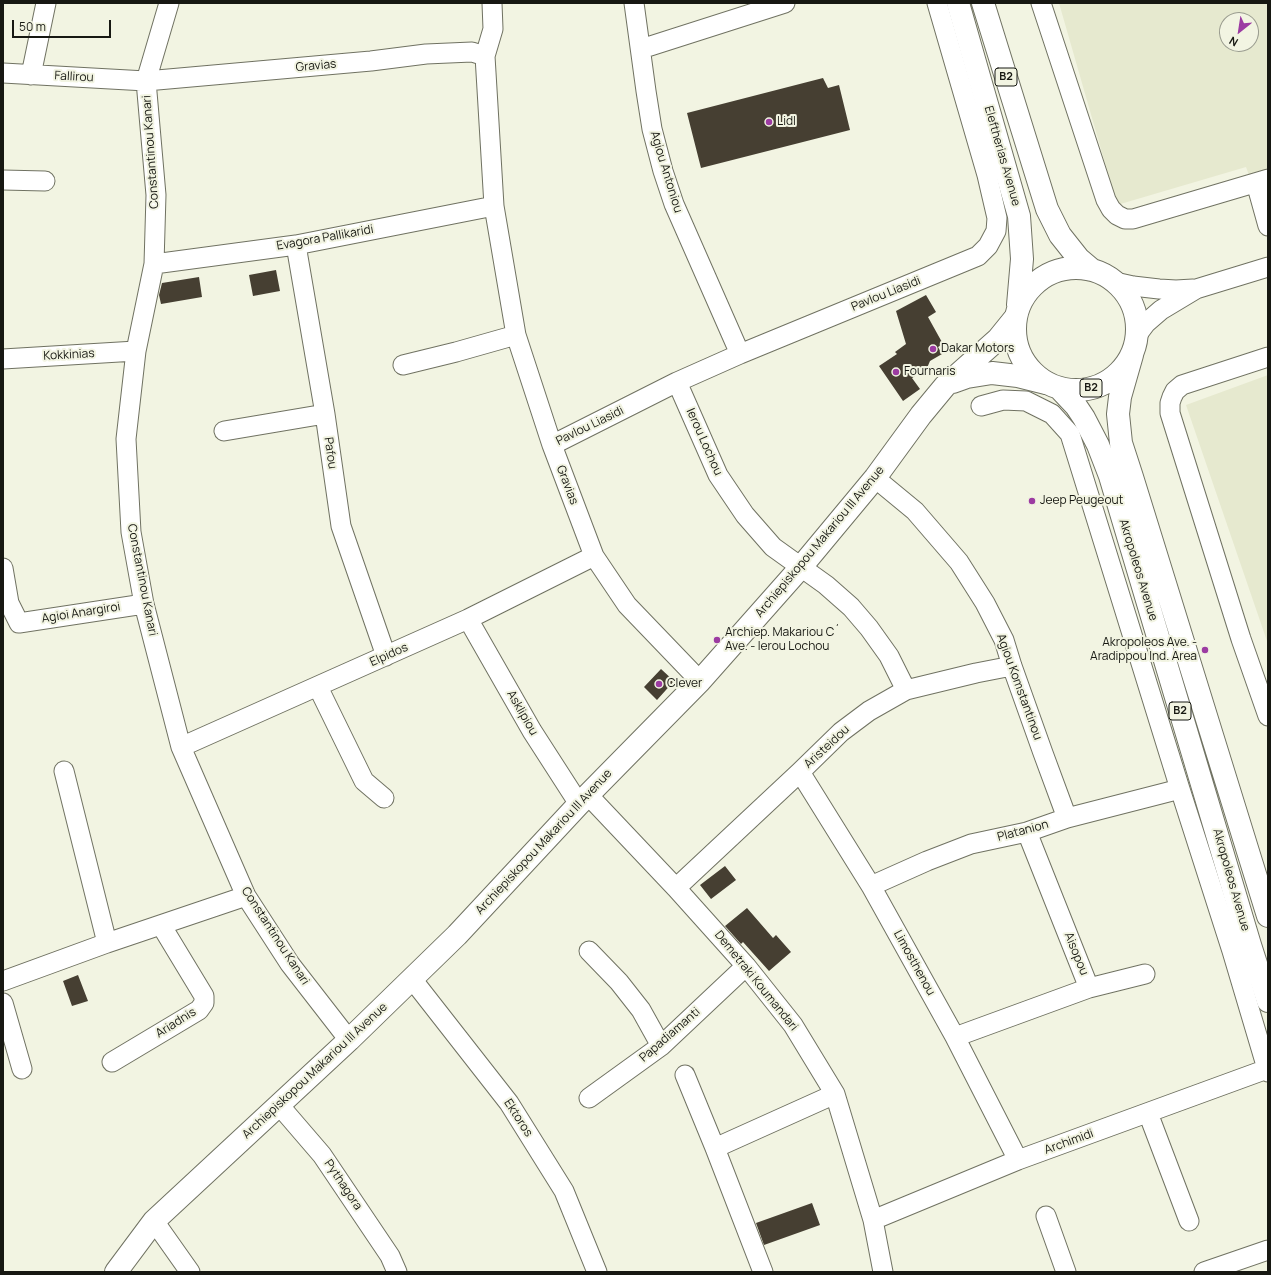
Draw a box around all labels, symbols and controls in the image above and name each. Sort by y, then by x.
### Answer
scale bar [14,12,113,38]
north arrow [1219,12,1259,52]
text: 50 m [19,18,46,35]
text: N [1226,33,1240,50]
street label: Gravias [295,57,337,75]
road number: B2 [995,68,1017,86]
street label: Fallirou [54,69,94,85]
street label: Constantinou Kanari [140,95,162,209]
street label: Eleftherias Avenue [981,104,1023,208]
place label: Lidl [777,115,796,129]
marker: Lidl [764,117,774,127]
street label: Agiou Antoniou [647,129,685,215]
street label: Evagora Pallikaridi [275,222,375,254]
street label: Pavlou Liasidi [849,274,923,314]
place label: Dakar Motors [941,342,1014,356]
marker: Dakar Motors [928,344,938,354]
street label: Kokkinias [43,346,95,364]
place label: Fournaris [904,365,956,379]
marker: Fournaris [891,367,901,377]
road number: B2 [1080,379,1102,397]
street label: Pavlou Liasidi [554,403,626,449]
street label: Ierou Lochou [683,406,725,478]
street label: Pafou [321,436,339,470]
street label: Gravias [553,463,581,507]
street label: Archiepiskopou Makariou III Avenue [752,463,888,621]
place label: Jeep Peugeout [1040,494,1123,508]
marker: Jeep Peugeout [1027,496,1037,506]
street label: Akropoleos Avenue [1116,517,1160,623]
street label: Constantinou Kanari [124,523,160,637]
street label: Agioi Anargiroi [41,600,121,626]
place label: Archiep. Makariou C´ Ave. - Ierou Lochou [725,626,840,654]
street label: Agiou Komstantinou [993,632,1045,742]
marker: Archiep. Makariou C´ Ave. - Ierou Lochou [712,635,722,645]
place label: Akropoleos Ave. - Aradippou Ind. Area [1090,636,1197,664]
street label: Elpidos [368,640,410,670]
marker: Akropoleos Ave. - Aradippou Ind. Area [1200,645,1210,655]
place label: Clever [667,677,702,691]
marker: Clever [654,679,664,689]
street label: Asklipiou [503,688,541,738]
road number: B2 [1169,702,1191,720]
street label: Aristeidou [801,722,853,772]
street label: Archiepiskopou Makariou III Avenue [473,766,615,918]
street label: Platanion [996,817,1050,845]
street label: Akropoleos Avenue [1210,827,1252,933]
street label: Constantinou Kanari [238,884,312,988]
street label: Demetraki Koumandari [711,928,801,1034]
street label: Limosthenou [890,928,938,998]
street label: Aisopou [1061,930,1091,978]
street label: Archiepiskopou Makariou III Avenue [239,1000,391,1142]
street label: Ariadnis [153,1005,199,1041]
street label: Papadiamanti [637,1005,703,1065]
street label: Ektoros [501,1096,535,1140]
street label: Archimidi [1042,1126,1096,1158]
street label: Pythagora [321,1157,365,1213]

